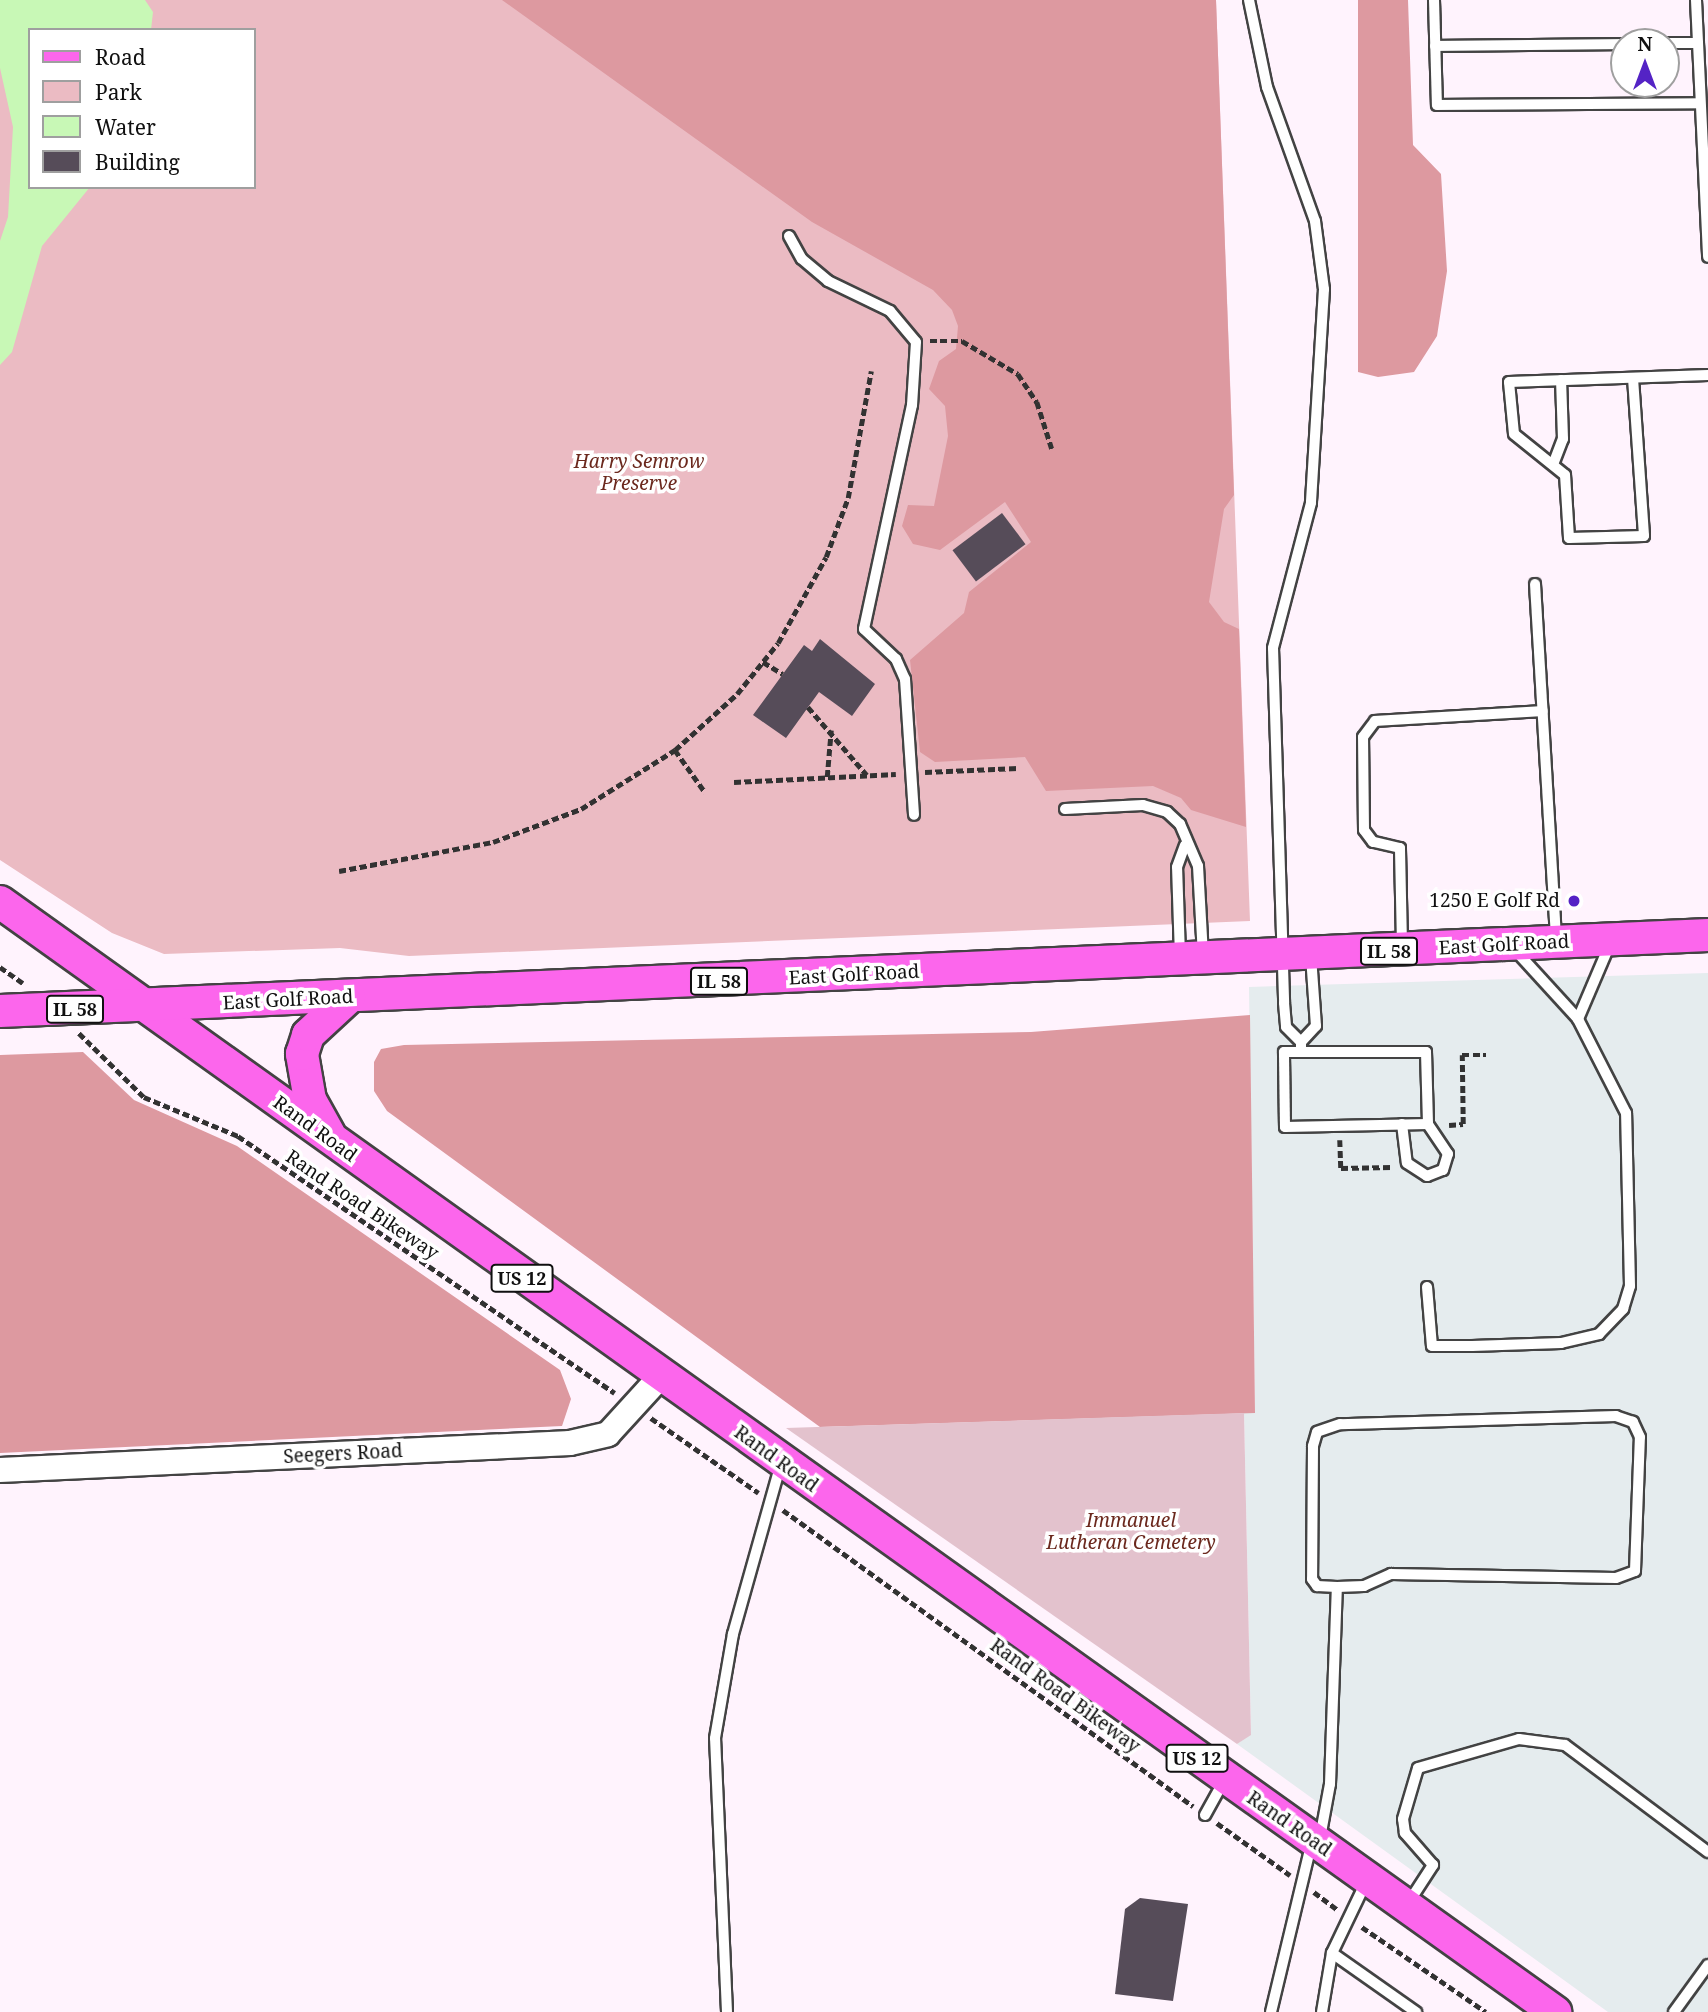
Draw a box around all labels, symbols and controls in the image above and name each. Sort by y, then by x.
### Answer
legend [28,28,256,189]
north arrow [1610,28,1680,98]
text: N [1638,31,1652,57]
text: Road [95,43,146,71]
text: Park [95,78,142,106]
text: Water [95,113,156,141]
text: Building [95,148,180,176]
park label: Harry Semrow Preserve [574,451,704,495]
place label: 1250 E Golf Rd [1429,890,1560,912]
marker: 1250 E Golf Rd [1566,893,1582,909]
street label: East Golf Road [1438,930,1570,960]
road number: IL 58 [1359,936,1419,966]
street label: East Golf Road [788,960,920,990]
road number: IL 58 [689,966,749,996]
street label: East Golf Road [222,985,354,1015]
road number: IL 58 [45,994,105,1024]
street label: Rand Road [269,1091,361,1167]
street label: Rand Road Bikeway [281,1145,443,1265]
road number: US 12 [490,1264,554,1293]
street label: Rand Road [730,1421,822,1497]
street label: Seegers Road [283,1439,403,1469]
park label: Immanuel Lutheran Cemetery [1046,1510,1216,1554]
street label: Rand Road Bikeway [986,1634,1144,1758]
road number: US 12 [1166,1744,1228,1772]
street label: Rand Road [1242,1787,1336,1861]

